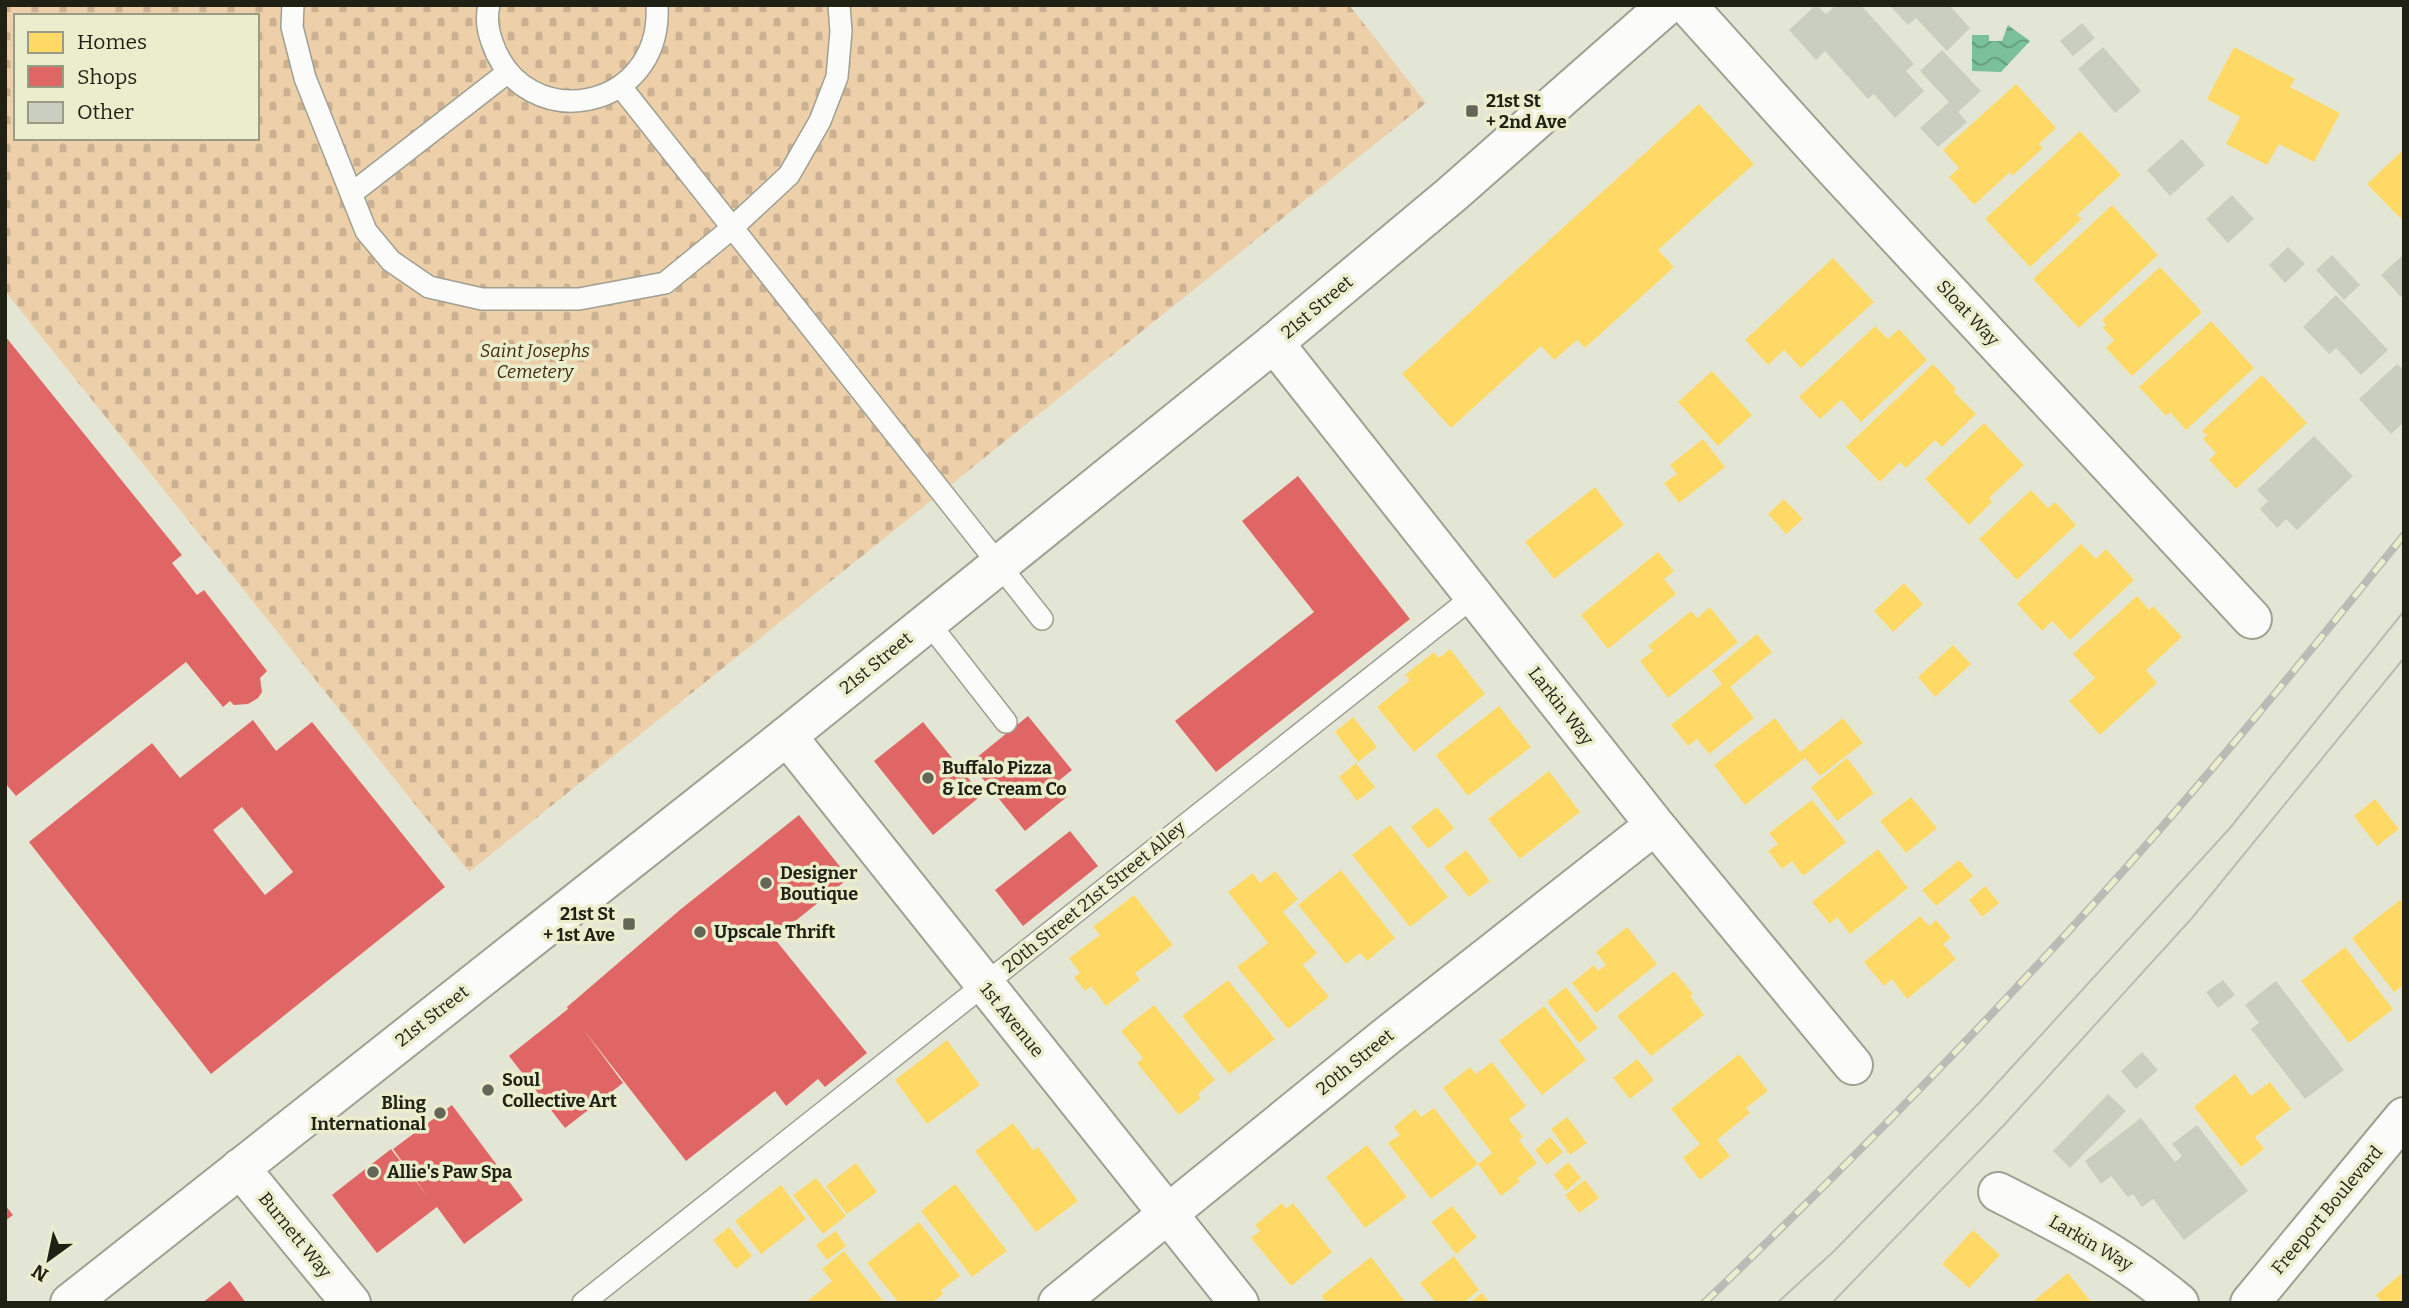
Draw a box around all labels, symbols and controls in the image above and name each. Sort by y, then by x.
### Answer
legend [14,14,259,140]
text: Homes [77,29,147,55]
text: Shops [77,64,137,90]
place label: 21st St + 2nd Ave [1486,90,1567,133]
text: Other [77,99,134,125]
marker: 21st St + 2nd Ave [1464,103,1480,119]
street label: 21st Street [1277,270,1358,343]
street label: Sloat Way [1932,275,2004,351]
park label: Saint Josephs Cemetery [480,340,590,383]
street label: 21st Street [835,627,917,699]
street label: Larkin Way [1524,663,1599,750]
place label: Buffalo Pizza & Ice Cream Co [942,757,1067,800]
marker: Buffalo Pizza & Ice Cream Co [920,770,936,786]
street label: 20th Street 21st Street Alley [998,816,1190,978]
place label: Designer Boutique [780,862,858,905]
marker: Designer Boutique [758,875,774,891]
place label: 21st St + 1st Ave [543,903,615,946]
marker: 21st St + 1st Ave [621,916,637,932]
place label: Upscale Thrift [714,921,835,943]
marker: Upscale Thrift [692,924,708,940]
street label: 1st Avenue [975,978,1049,1062]
street label: 21st Street [391,980,473,1051]
street label: 20th Street [1312,1024,1399,1100]
place label: Soul Collective Art [502,1069,617,1112]
marker: Soul Collective Art [480,1082,496,1098]
place label: Bling International [311,1092,427,1135]
marker: Bling International [432,1105,448,1121]
street label: Freeport Boulevard [2267,1141,2387,1279]
place label: Allie's Paw Spa [387,1161,512,1183]
marker: Allie's Paw Spa [365,1164,381,1180]
street label: Burnett Way [254,1188,337,1283]
street label: Larkin Way [2045,1210,2137,1276]
north arrow [14,1224,84,1294]
text: N [27,1259,52,1286]

